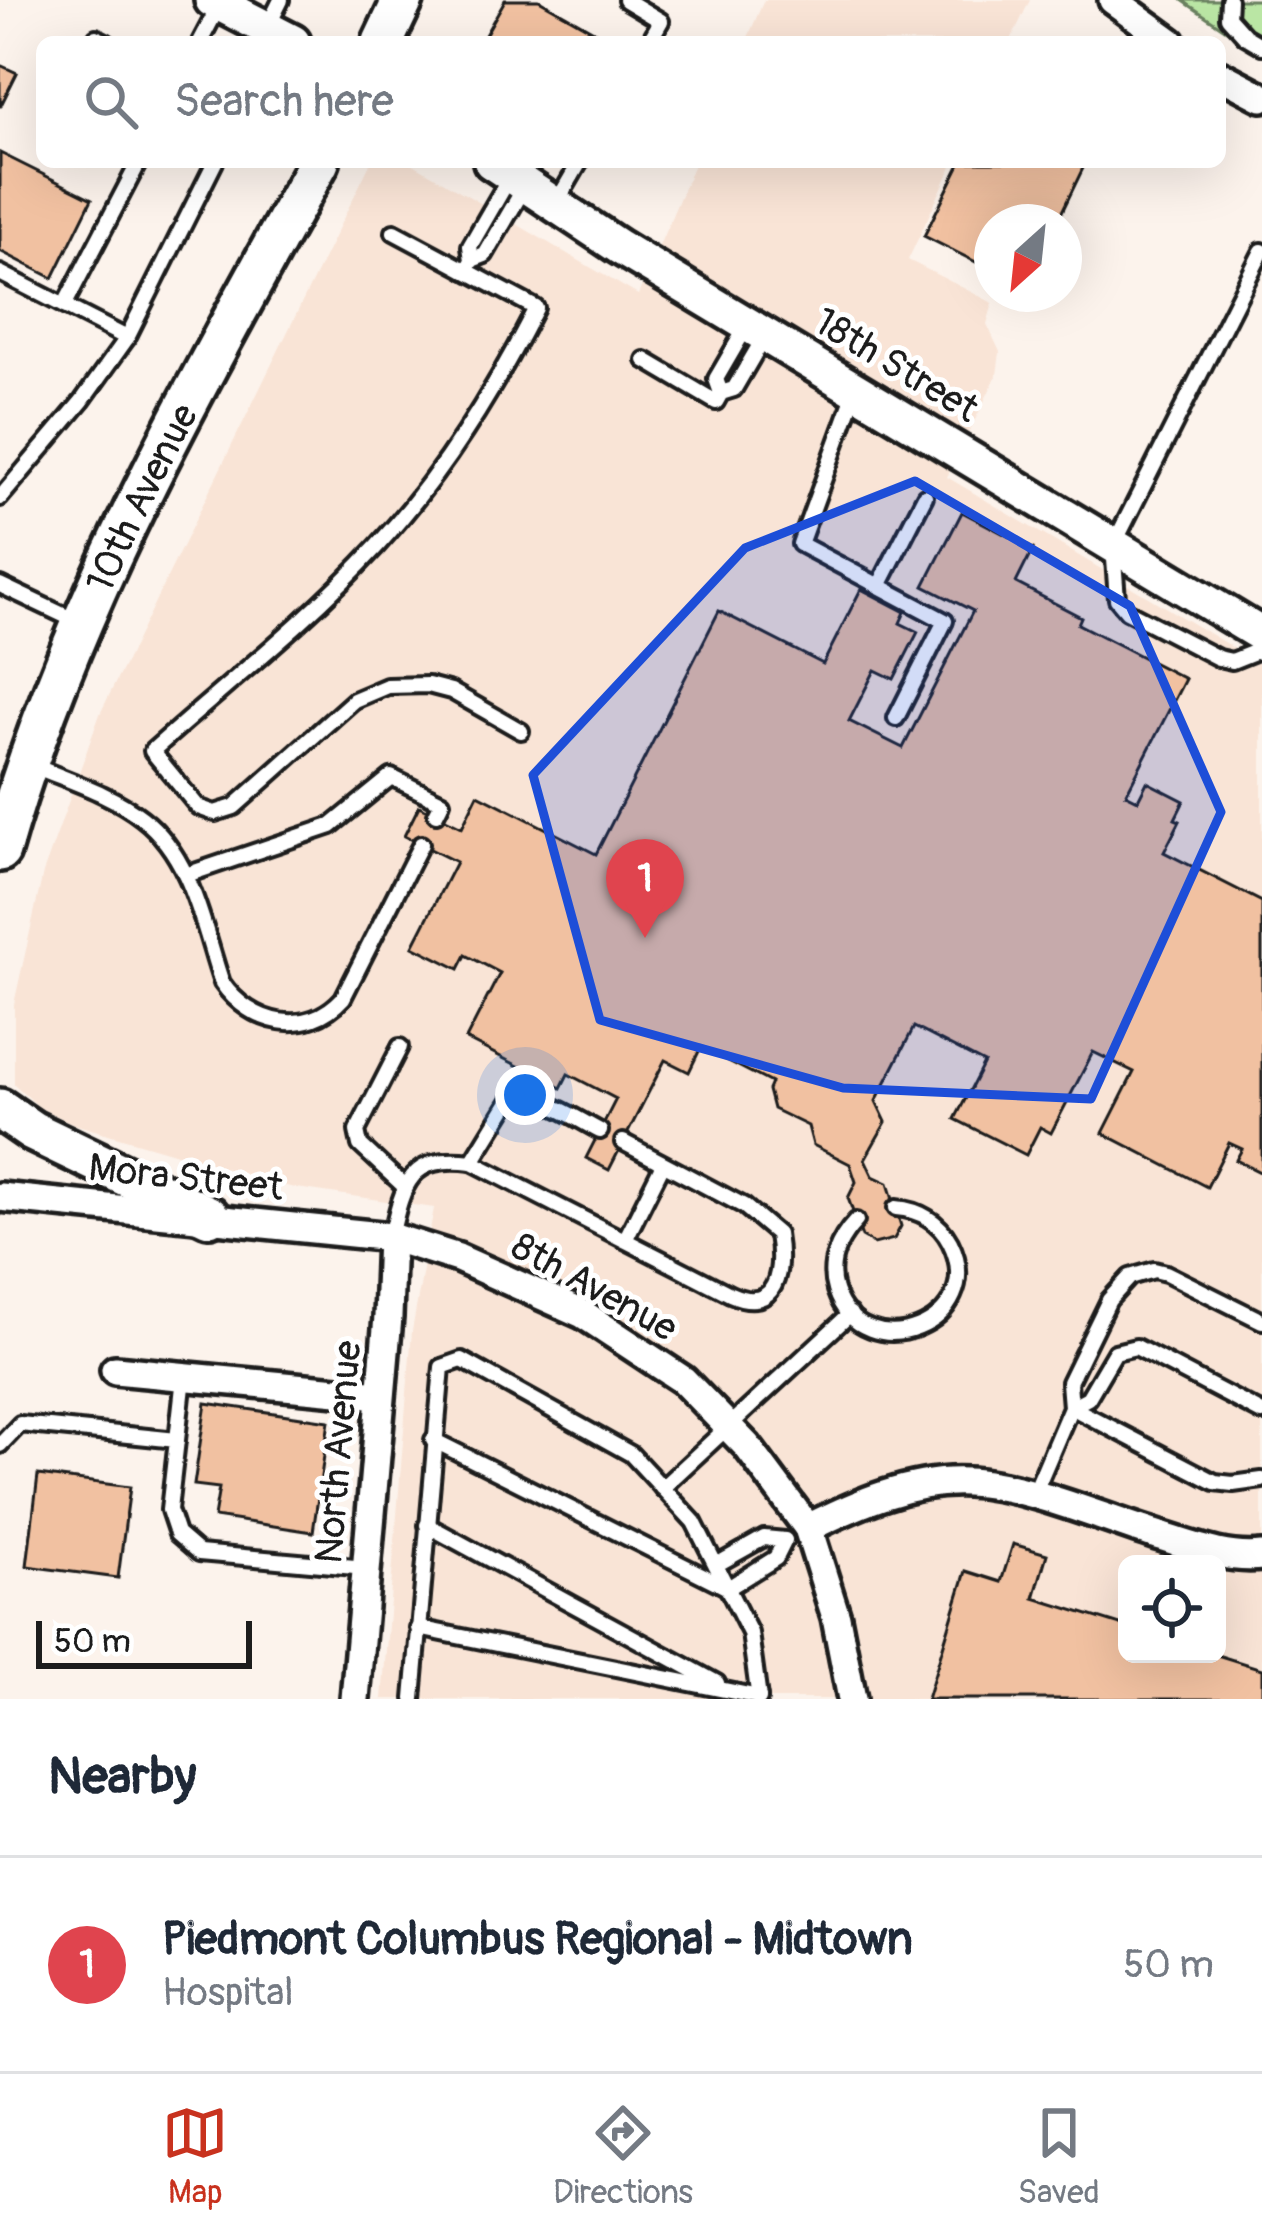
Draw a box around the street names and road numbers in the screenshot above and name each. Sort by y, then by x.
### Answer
street label: 18th Street [805,297,988,434]
street label: 10th Avenue [76,395,209,600]
street label: Mora Street [86,1143,286,1212]
street label: 8th Avenue [503,1222,686,1353]
street label: North Avenue [304,1339,373,1566]

